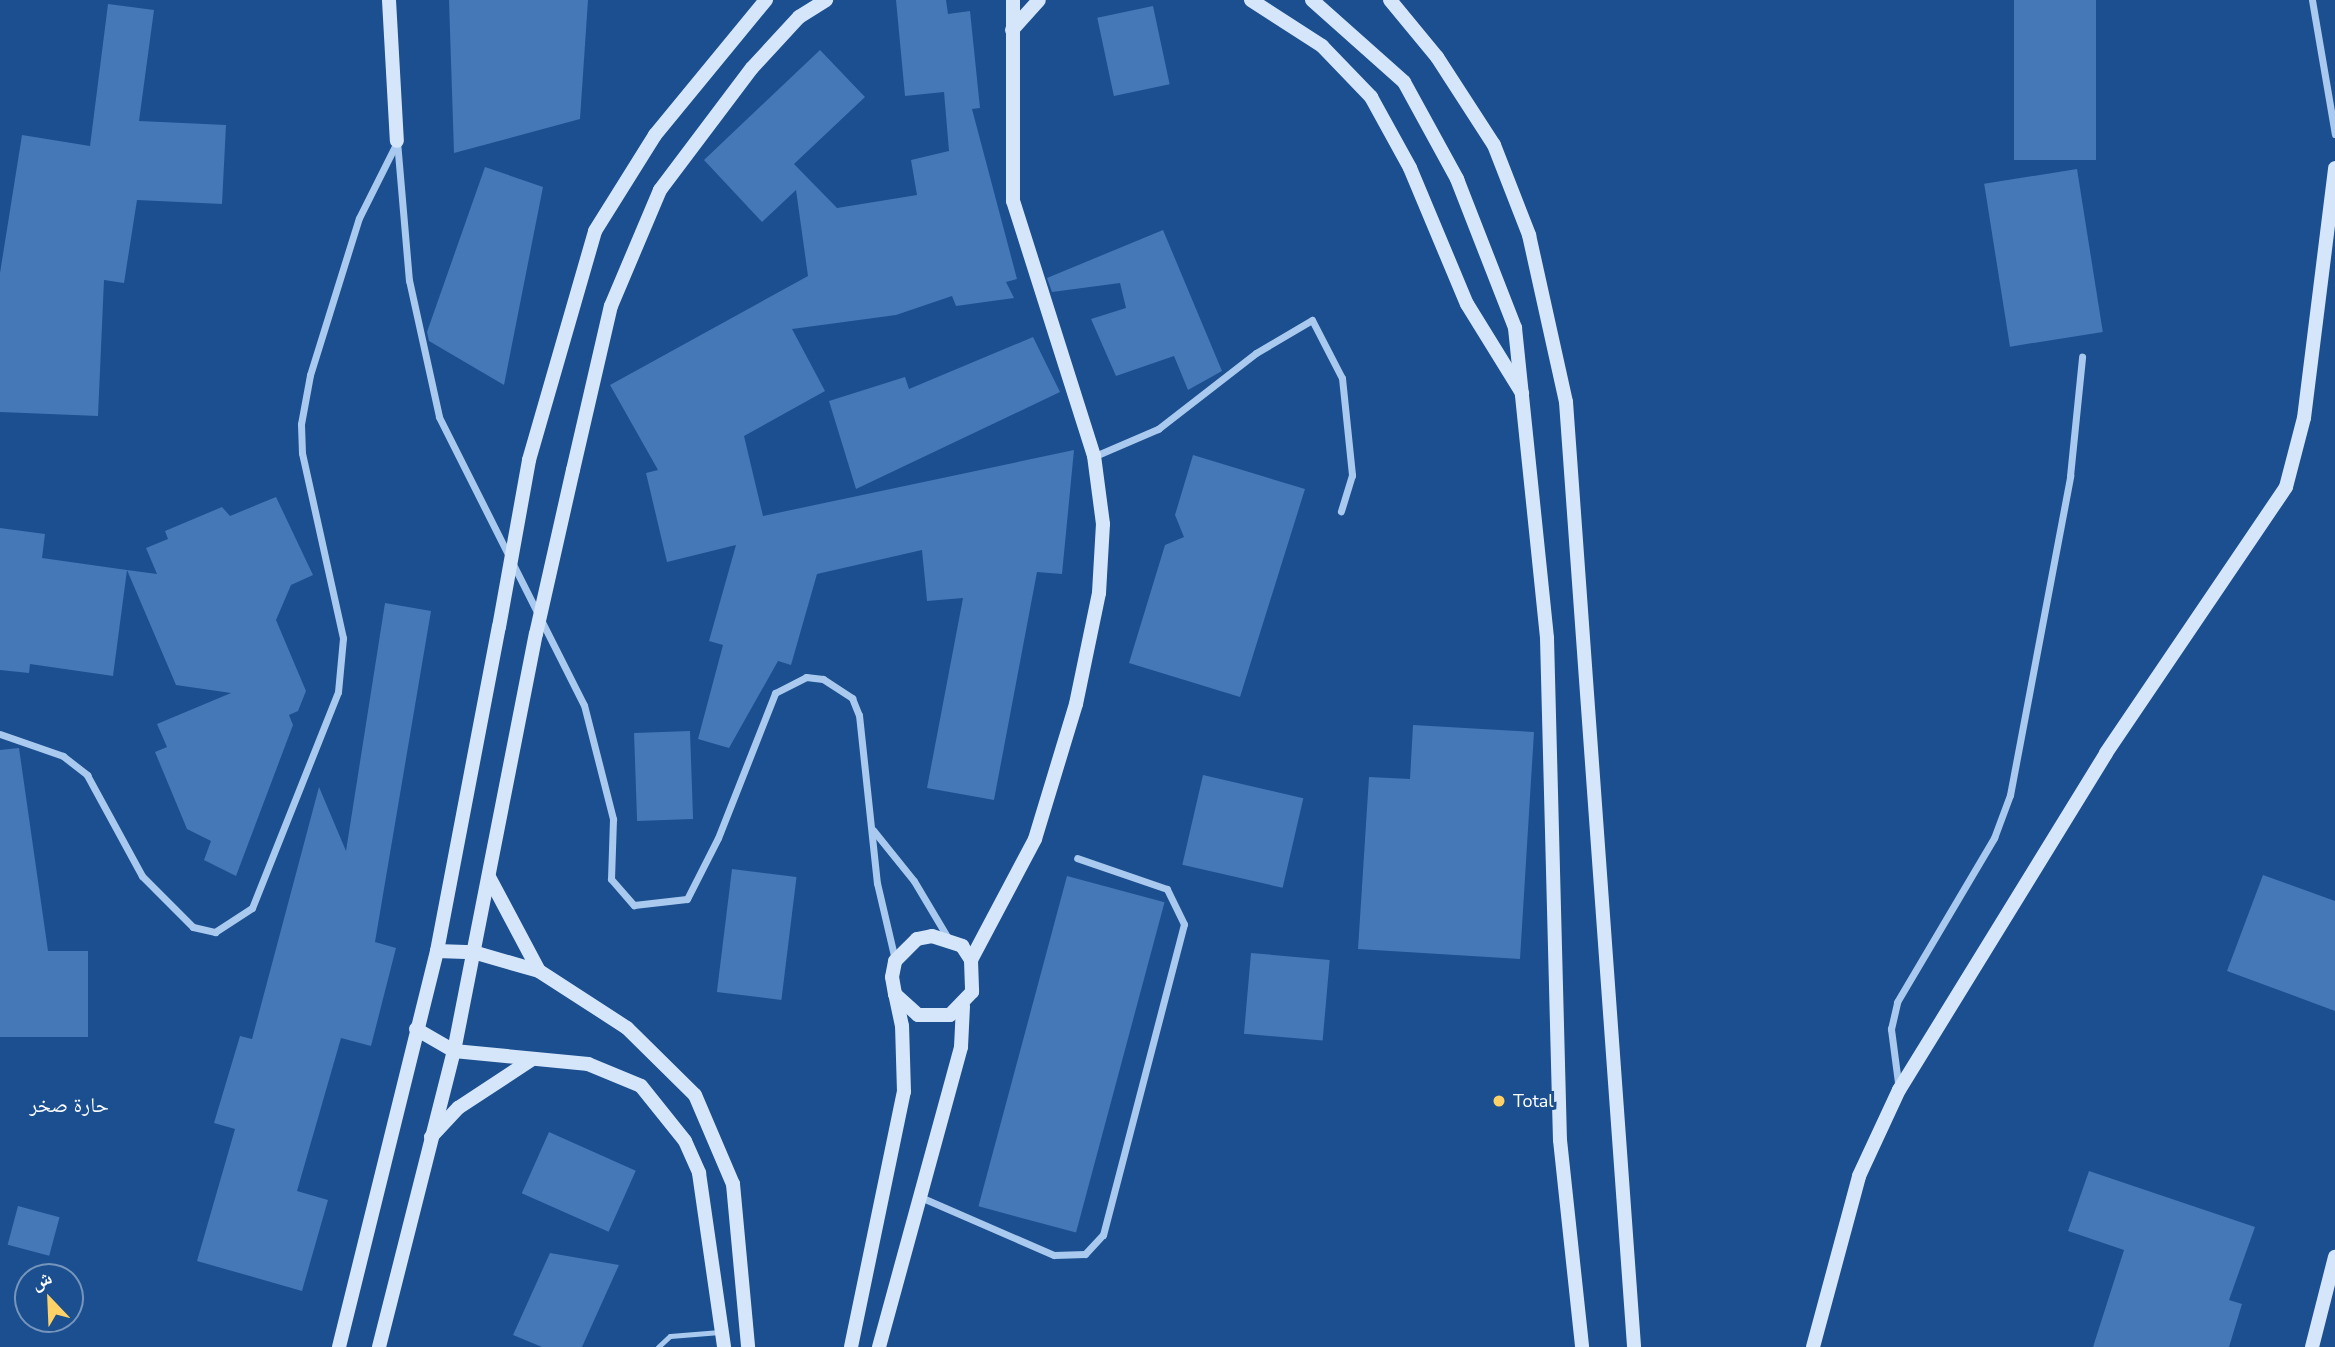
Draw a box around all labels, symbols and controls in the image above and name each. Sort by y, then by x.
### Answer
place label: Total [1513,1090,1554,1112]
district label: حارة صخر [29,1092,109,1118]
marker: Total [1491,1093,1507,1109]
north arrow [14,1263,84,1333]
text: ش [27,1265,56,1296]

